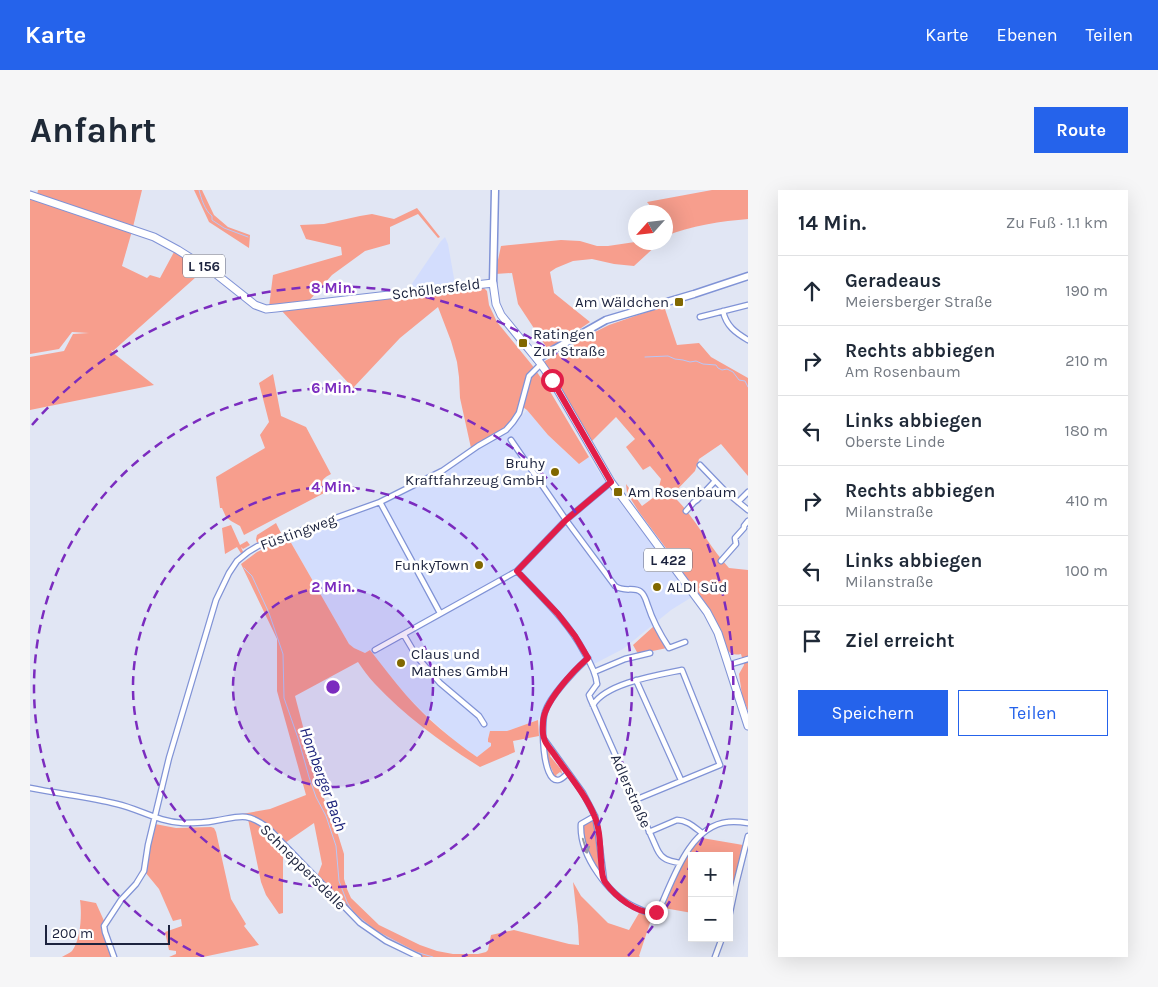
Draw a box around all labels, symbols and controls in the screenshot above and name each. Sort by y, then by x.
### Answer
text: Karte [25,21,86,49]
text: Karte [925,24,969,46]
text: Ebenen [997,24,1058,46]
text: Teilen [1086,24,1133,46]
button: Route [1034,107,1128,153]
text: Anfahrt [30,110,156,151]
north arrow [628,205,673,250]
text: 14 Min. [798,211,866,235]
text: Zu Fuß · 1.1 km [1006,213,1108,232]
road number: L 156 [183,254,225,278]
text: Geradeaus [845,270,941,292]
street label: Schöllersfeld [391,275,481,303]
icon: ahead [798,277,826,305]
text: 8 Min. [311,279,355,297]
text: 190 m [1065,281,1108,300]
text: Meiersberger Straße [845,292,992,311]
place label: Am Wäldchen [575,293,669,311]
marker: Am Wäldchen [673,296,685,308]
place label: Ratingen Zur Straße [533,325,605,360]
marker: Ratingen Zur Straße [517,337,529,349]
text: Rechts abbiegen [845,340,995,362]
icon: right [798,347,826,375]
text: 210 m [1065,351,1108,370]
text: Am Rosenbaum [845,362,961,381]
route start [541,369,564,392]
text: 6 Min. [311,379,355,397]
text: Links abbiegen [845,410,982,432]
icon: left [798,417,826,445]
text: 180 m [1065,421,1108,440]
text: Oberste Linde [845,432,945,451]
place label: Bruhy Kraftfahrzeug GmbH [405,454,545,489]
marker: Bruhy Kraftfahrzeug GmbH [549,466,561,478]
text: 4 Min. [311,478,355,496]
text: Rechts abbiegen [845,480,995,502]
place label: Am Rosenbaum [628,483,737,501]
marker: Am Rosenbaum [612,486,624,498]
icon: right [798,487,826,515]
text: 410 m [1066,491,1108,510]
text: Milanstraße [845,502,933,521]
street label: Füstingweg [258,510,339,554]
road number: L 422 [644,548,692,572]
text: Links abbiegen [845,550,982,572]
place label: FunkyTown [395,556,469,574]
icon: left [798,557,826,585]
marker: FunkyTown [473,559,485,571]
text: 100 m [1065,561,1108,580]
text: Milanstraße [845,572,933,591]
text: 2 Min. [311,578,355,596]
place label: ALDI Süd [667,578,727,596]
marker: ALDI Süd [651,581,663,593]
icon: arrive [798,627,826,655]
text: Ziel erreicht [845,630,955,652]
place label: Claus und Mathes GmbH [411,645,508,680]
marker: Claus und Mathes GmbH [395,657,407,669]
centre of rings [324,678,342,696]
button: Speichern [798,690,948,736]
button: Teilen [958,690,1108,736]
water label: Homberger Bach [296,724,351,834]
street label: Adlerstraße [607,751,655,831]
street label: Schneppersdelle [256,820,350,914]
one-way arrow [581,838,591,854]
map controls [688,852,733,942]
button: + [688,852,733,897]
button: − [688,897,733,942]
route end [645,901,668,924]
scale bar [45,922,170,945]
text: 200 m [52,925,93,942]

